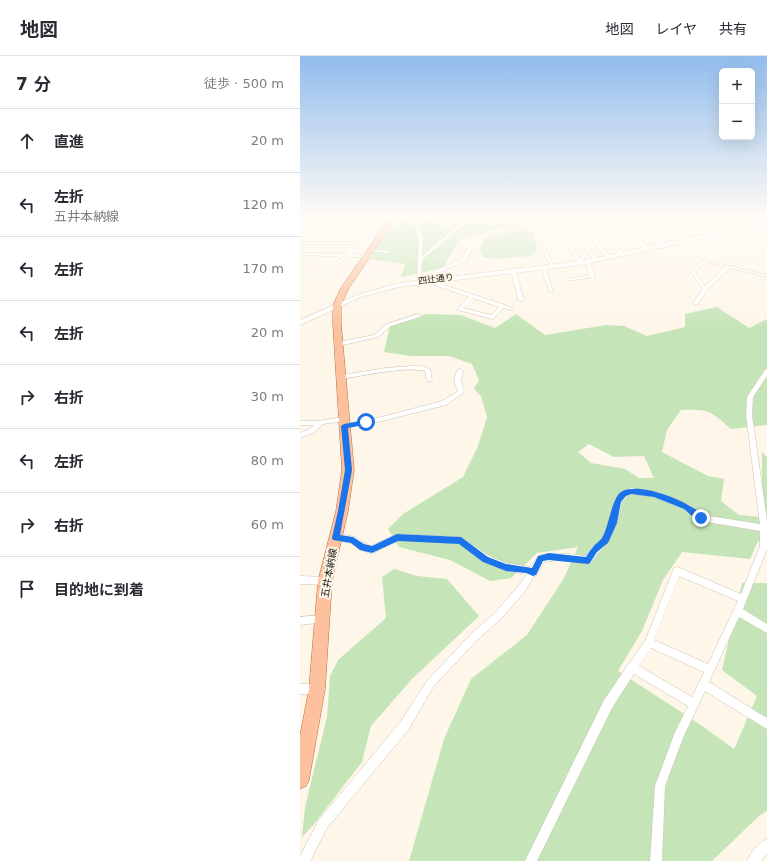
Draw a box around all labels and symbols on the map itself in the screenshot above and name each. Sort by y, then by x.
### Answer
street label: 四辻通り [418,272,454,286]
route start [357,413,375,431]
route end [692,509,710,527]
street label: 五井本納線 [319,547,339,599]

